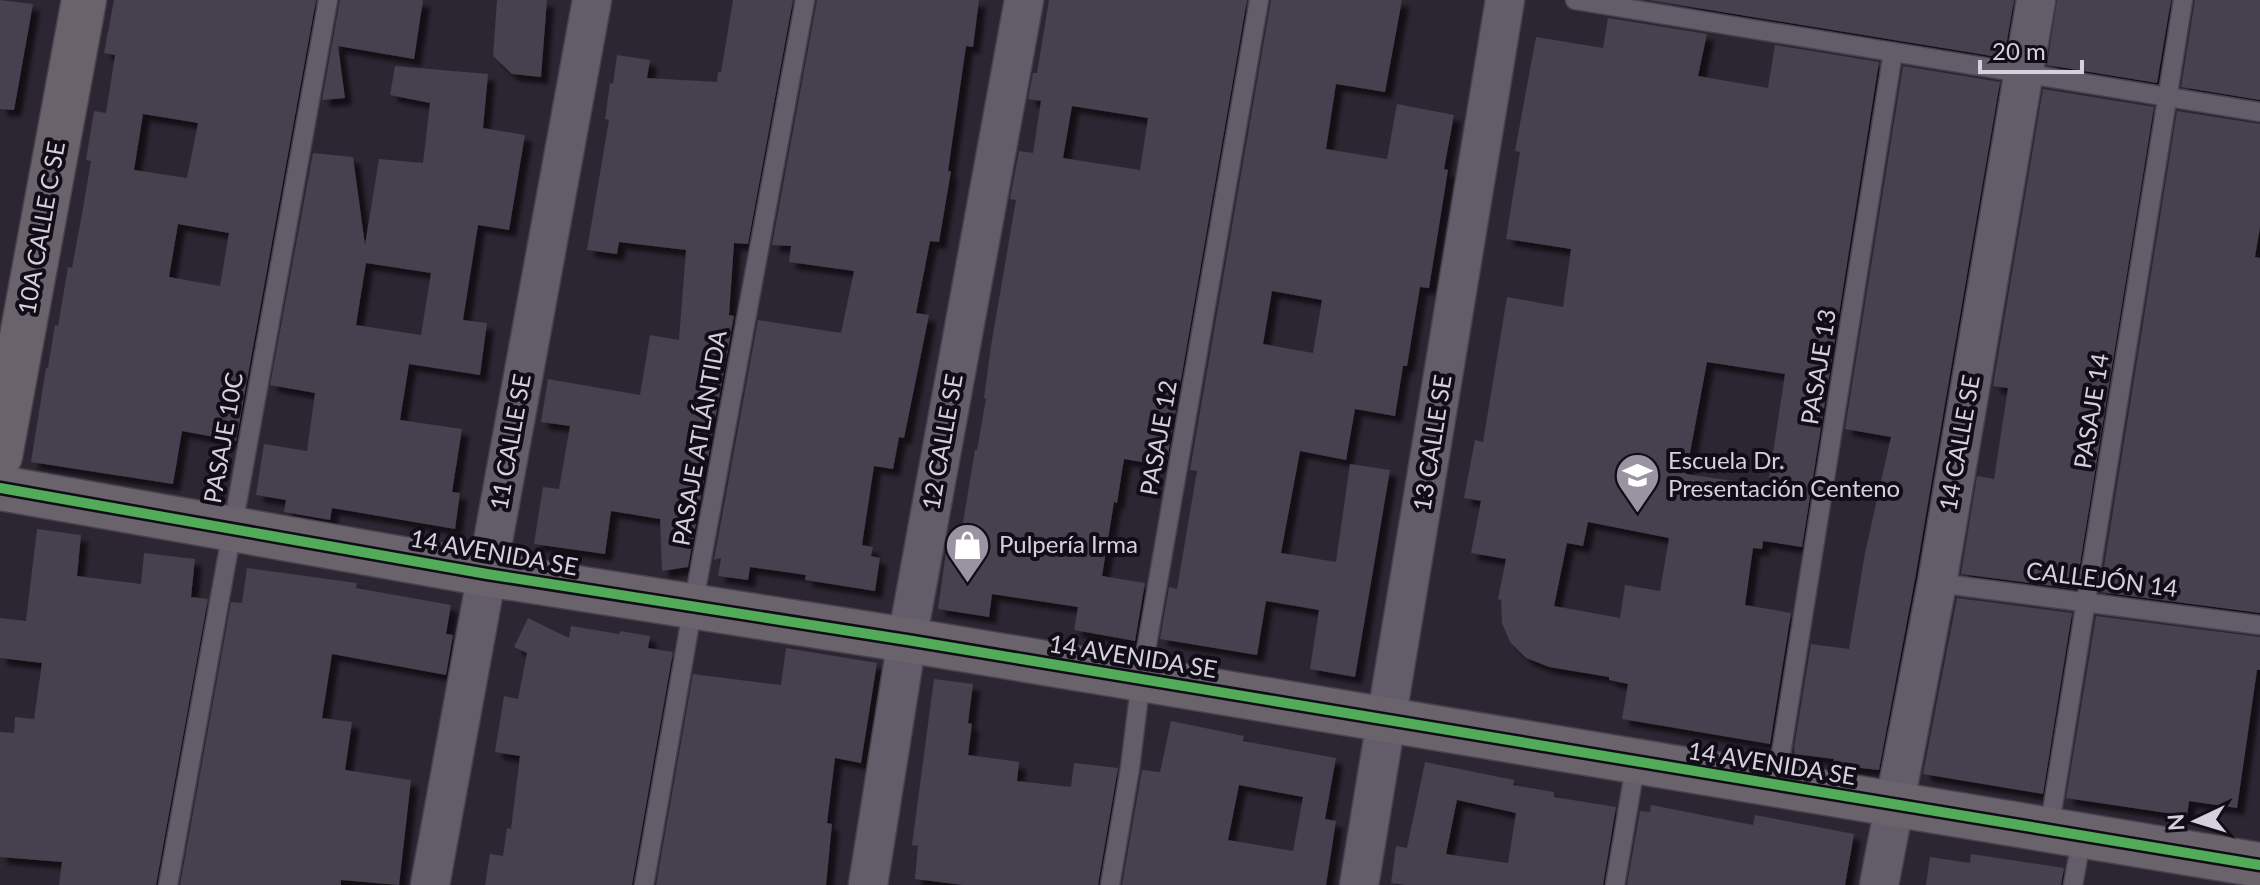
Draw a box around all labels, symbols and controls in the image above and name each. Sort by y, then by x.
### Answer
scale bar [1980,24,2082,74]
text: 20 m [1992,36,2046,65]
street label: 10A CALLE C SE [11,139,70,317]
street label: PASAJE 13 [1794,307,1841,427]
street label: PASAJE ATLÁNTIDA [665,327,732,548]
street label: PASAJE 14 [2067,351,2114,471]
street label: PASAJE 10C [197,370,248,505]
street label: 11 CALLE SE [483,371,536,512]
street label: 12 CALLE SE [915,371,968,512]
street label: 13 CALLE SE [1406,372,1457,513]
street label: 14 CALLE SE [1932,372,1985,513]
street label: PASAJE 12 [1133,378,1182,498]
place label: Escuela Dr. Presentación Centeno [1668,445,1900,502]
school or university icon: Escuela Dr. Presentación Centeno [1613,451,1661,514]
shop icon: Pulpería Irma [944,521,992,584]
street label: 14 AVENIDA SE [408,523,580,581]
place label: Pulpería Irma [999,529,1138,558]
street label: CALLEJÓN 14 [2025,555,2180,602]
street label: 14 AVENIDA SE [1047,628,1219,683]
street label: 14 AVENIDA SE [1686,735,1858,790]
north arrow [2156,781,2236,861]
text: N [2161,813,2190,832]

